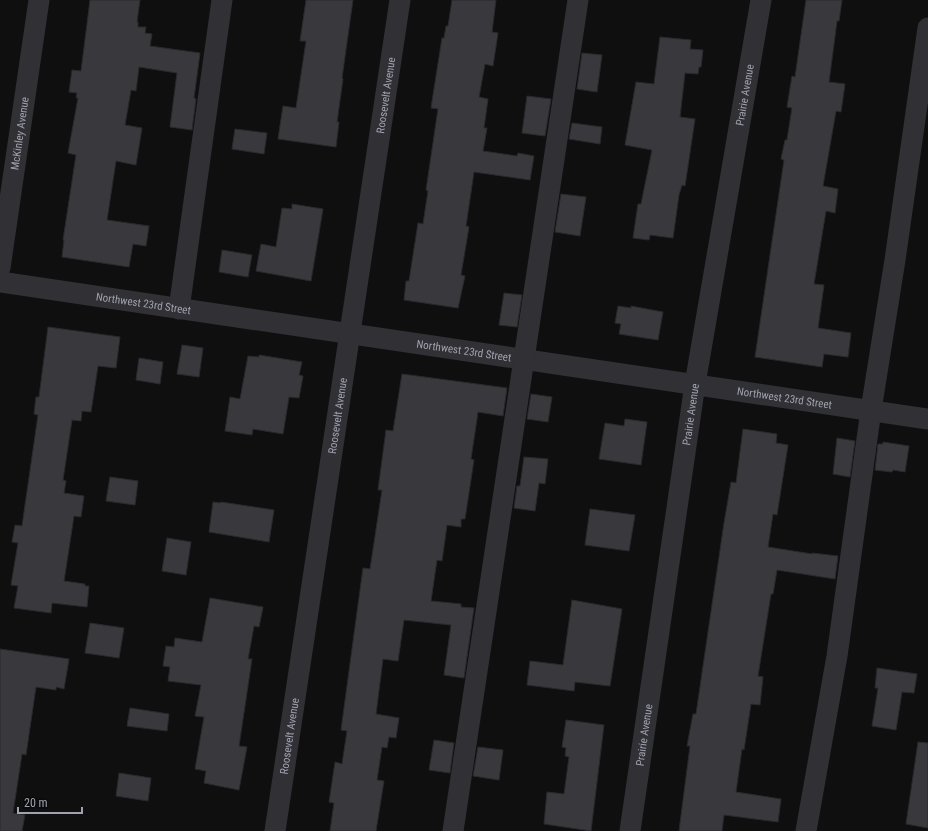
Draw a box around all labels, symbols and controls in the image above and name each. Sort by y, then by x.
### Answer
street label: Roosevelt Avenue [374,56,398,134]
street label: Prairie Avenue [733,63,756,127]
street label: McKinley Avenue [8,96,31,171]
street label: Northwest 23rd Street [95,290,192,317]
street label: Northwest 23rd Street [416,337,512,364]
street label: Roosevelt Avenue [325,377,350,455]
street label: Prairie Avenue [680,383,701,446]
street label: Northwest 23rd Street [736,384,833,411]
street label: Roosevelt Avenue [277,697,301,775]
street label: Prairie Avenue [633,703,655,767]
scale bar [18,789,82,815]
text: 20 m [24,796,48,810]

